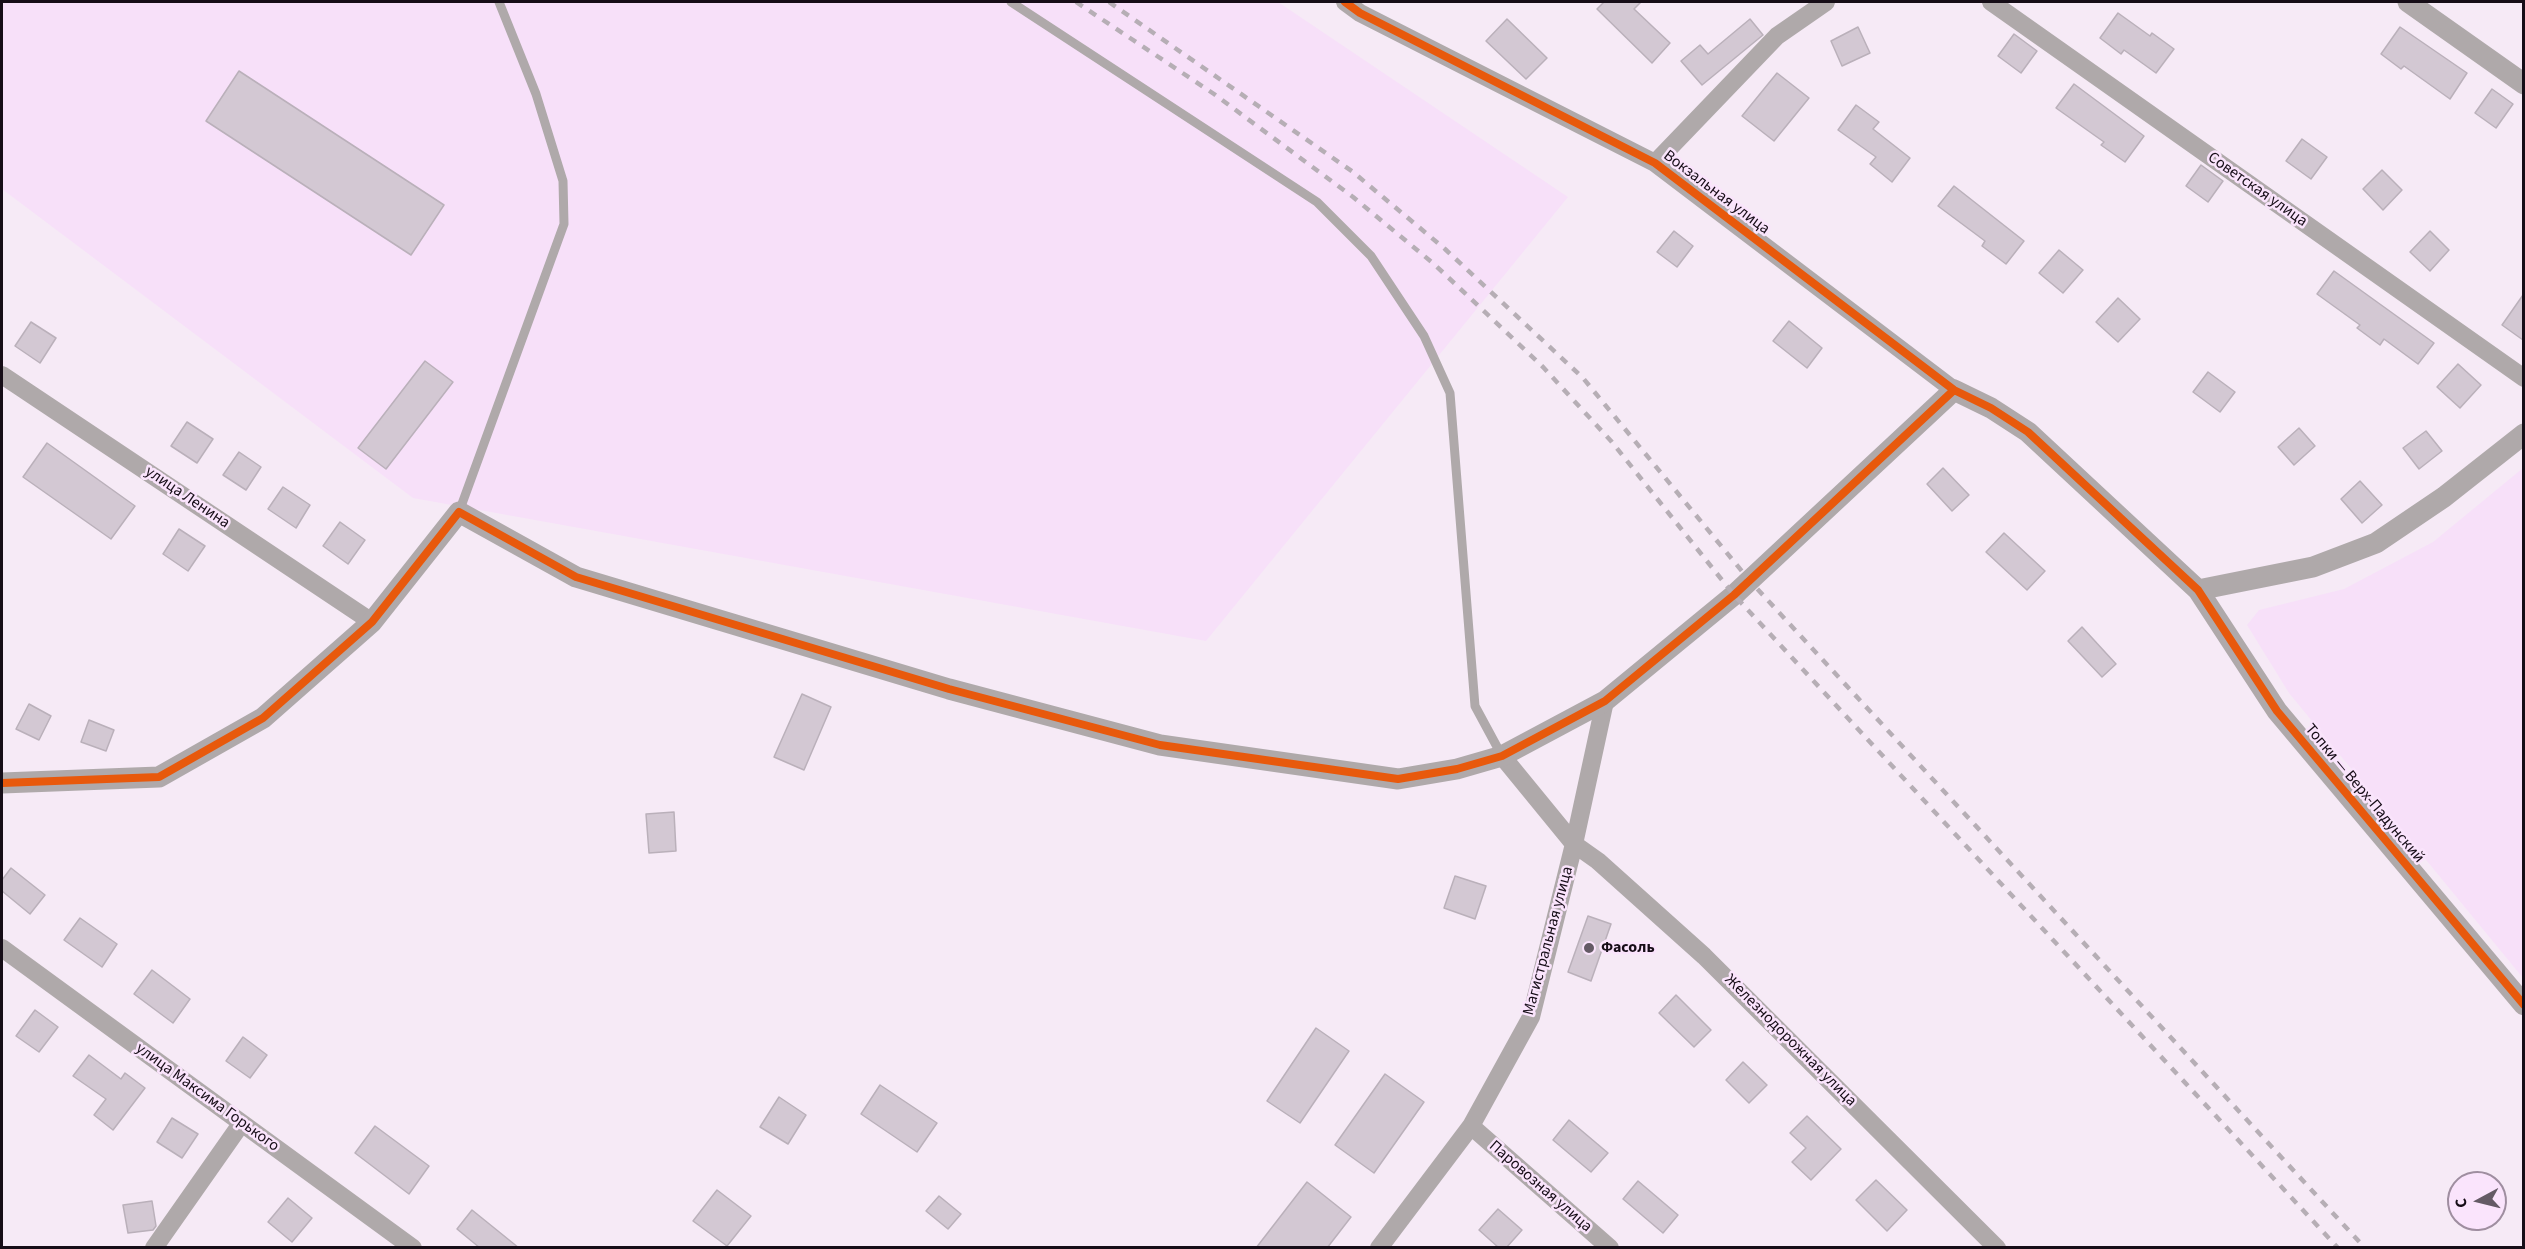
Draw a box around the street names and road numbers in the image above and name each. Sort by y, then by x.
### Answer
street label: Вокзальная улица [1659,147,1773,239]
street label: Советская улица [2203,148,2311,232]
street label: улица Ленина [141,463,233,533]
street label: Топки — Верх-Падунский [2300,721,2428,867]
street label: Магистральная улица [1520,864,1578,1018]
street label: Железнодорожная улица [1720,971,1860,1111]
street label: улица Максима Горького [131,1039,283,1157]
street label: Паровозная улица [1485,1137,1595,1237]

